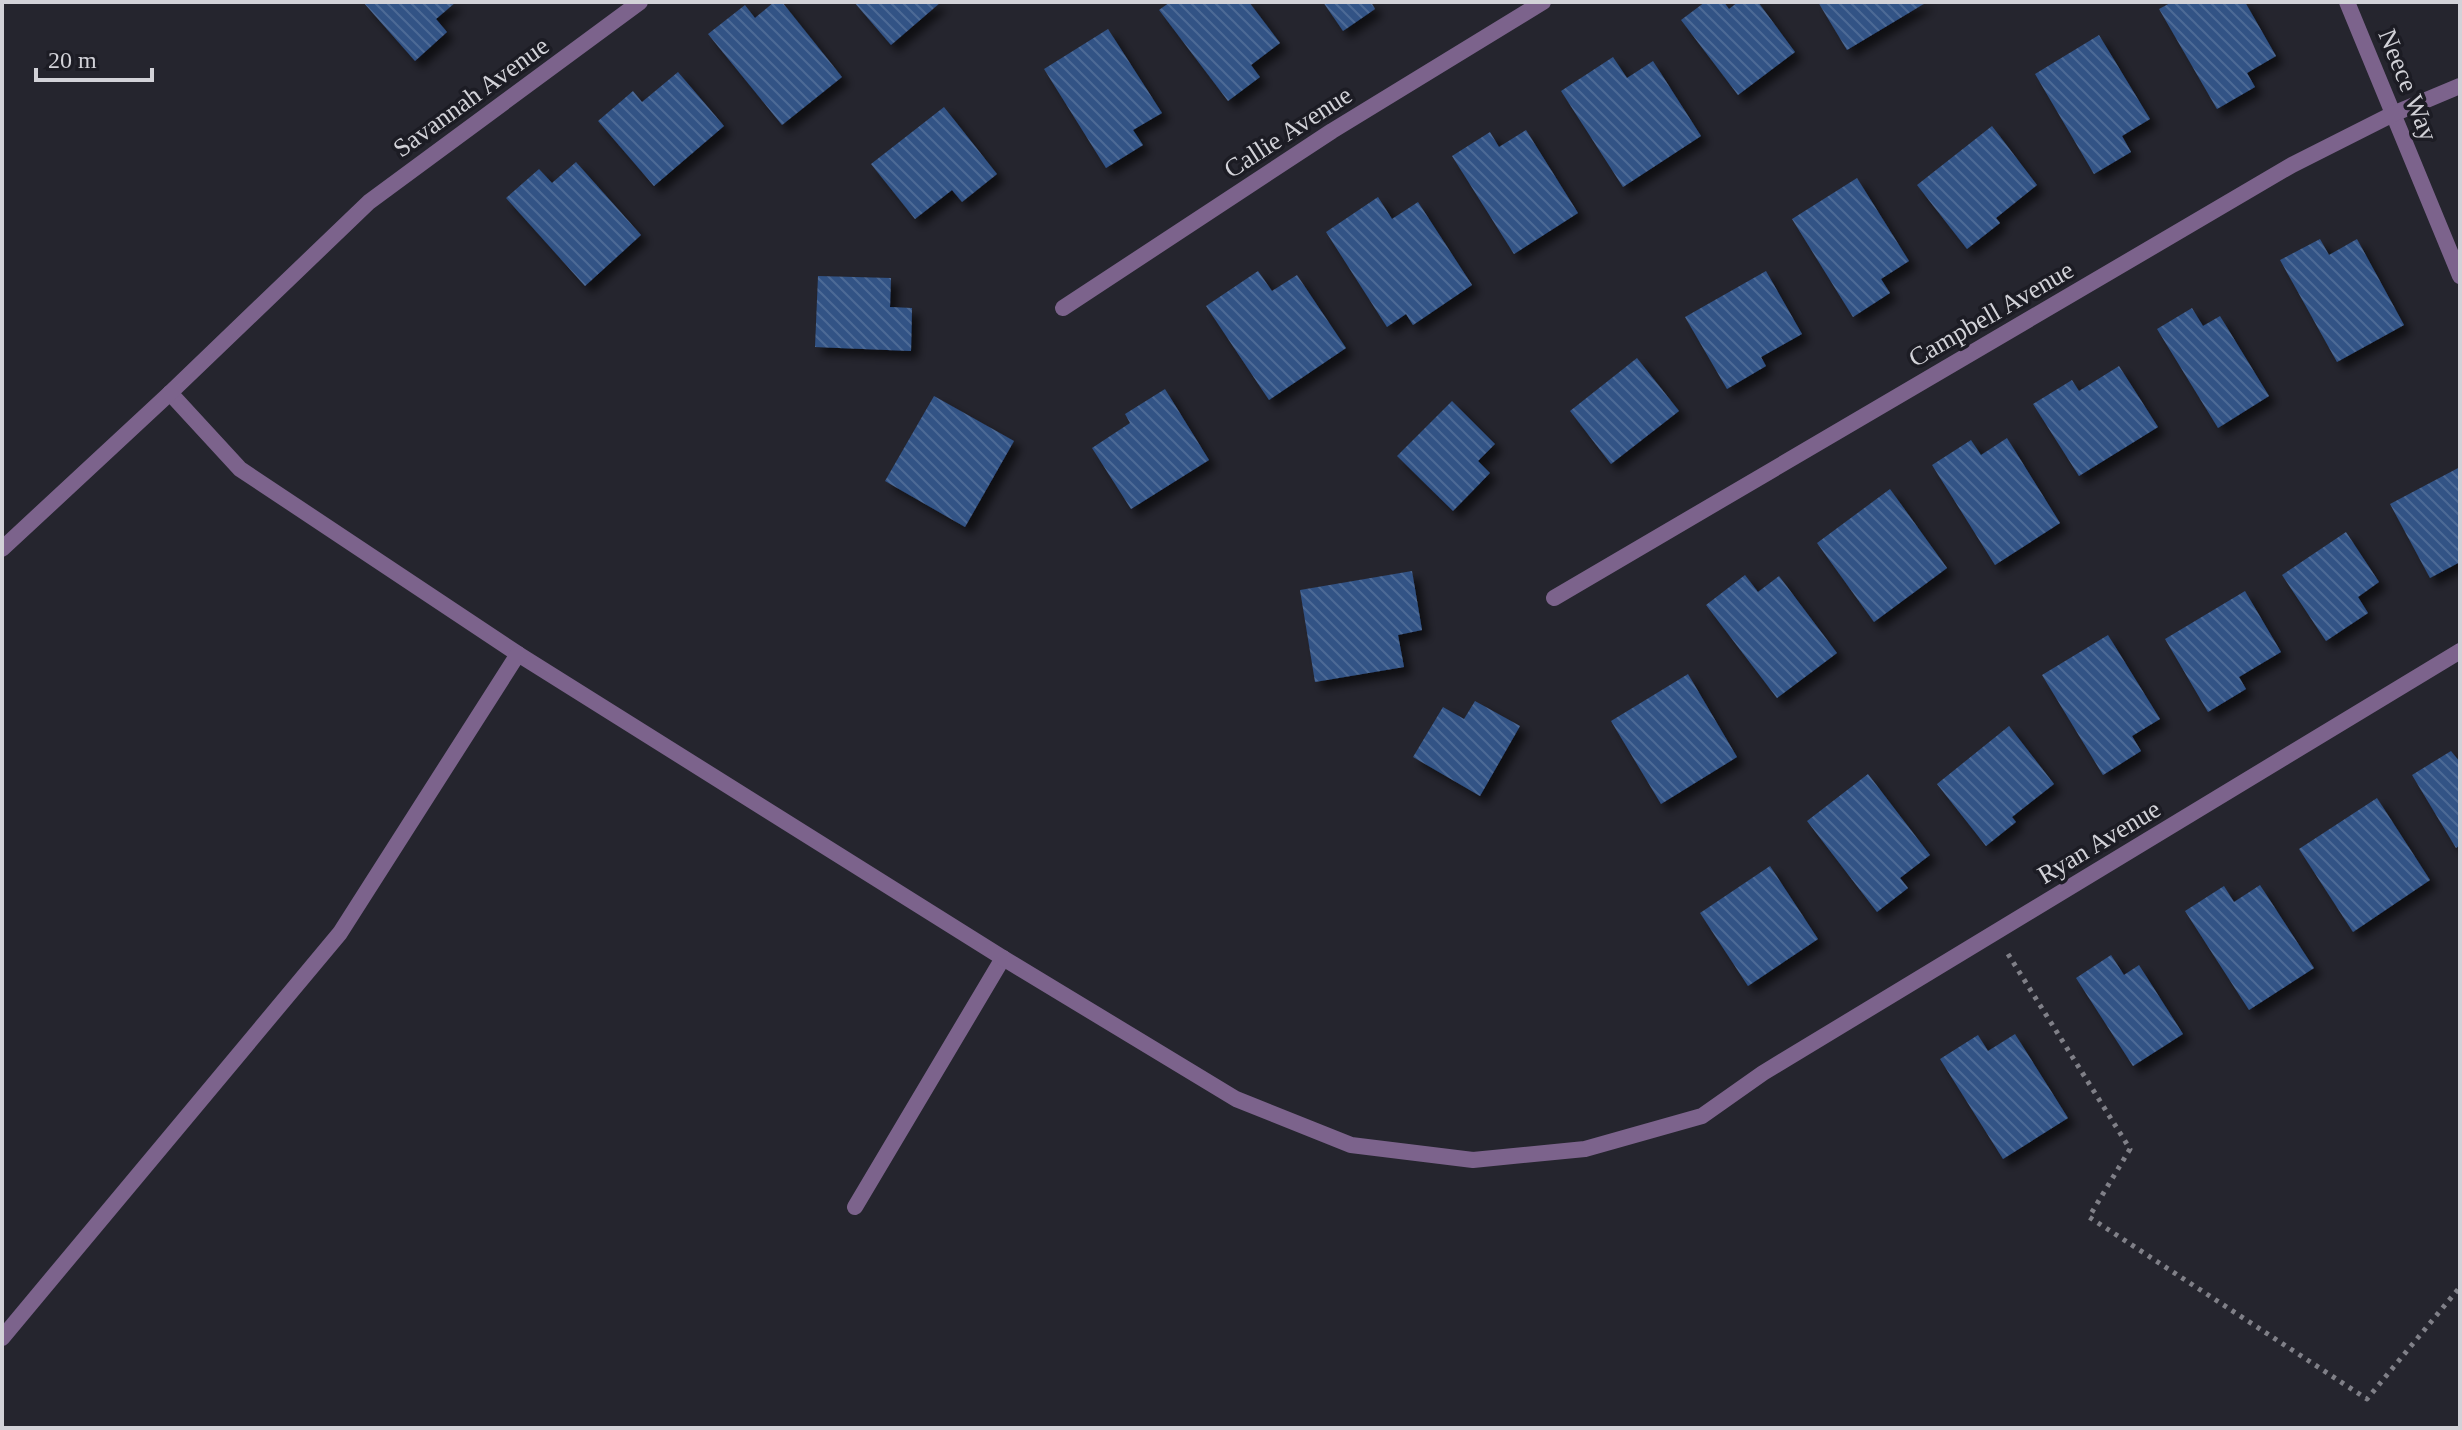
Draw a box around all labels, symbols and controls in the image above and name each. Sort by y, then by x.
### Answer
street label: Neece Way [2372,25,2444,145]
street label: Savannah Avenue [388,31,554,163]
scale bar [36,32,152,82]
text: 20 m [48,47,97,73]
street label: Callie Avenue [1219,80,1357,184]
street label: Campbell Avenue [1904,255,2078,373]
street label: Ryan Avenue [2032,794,2166,890]

